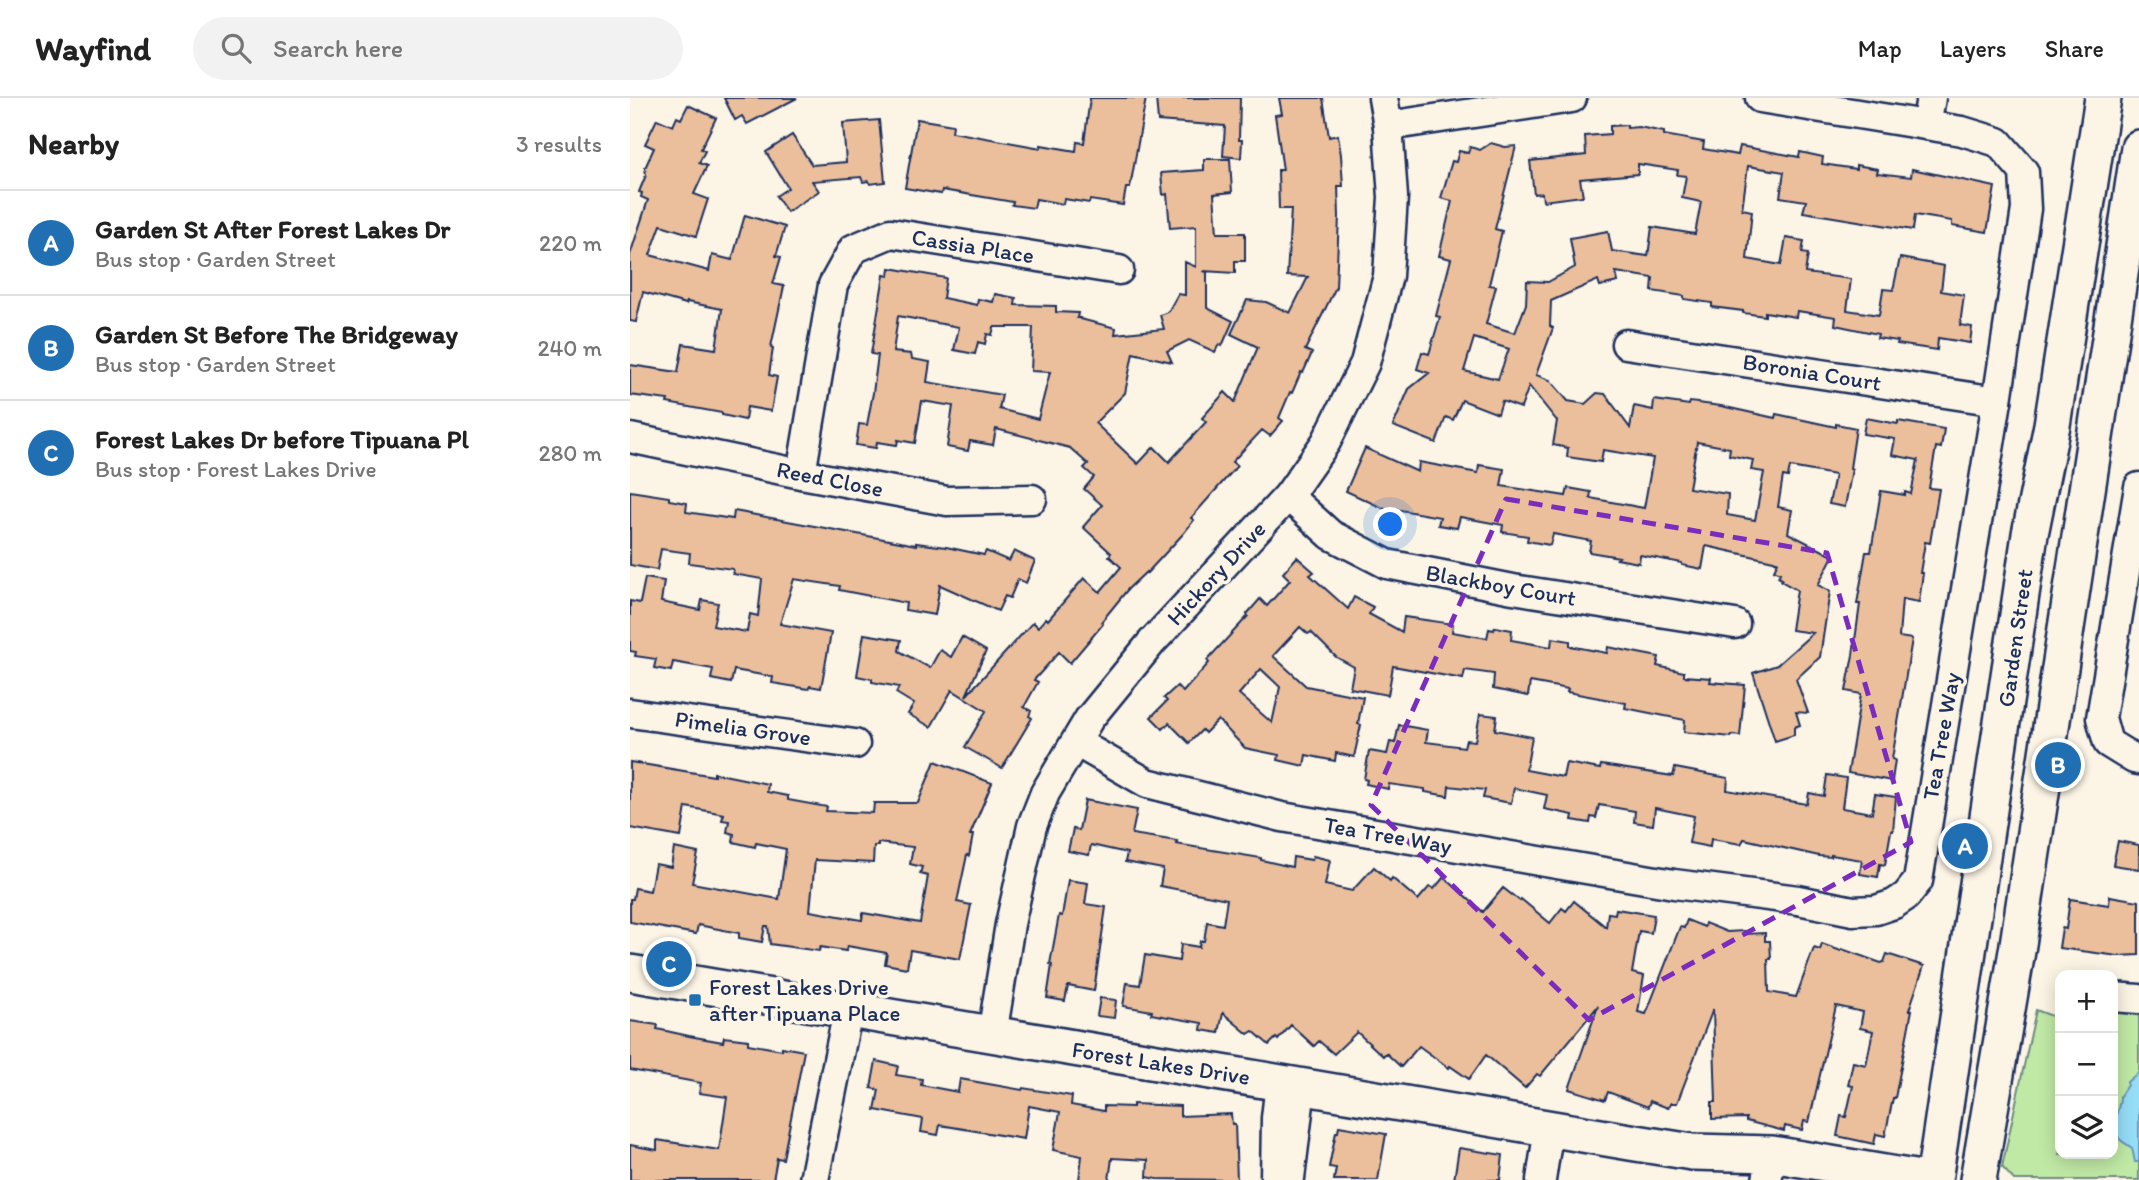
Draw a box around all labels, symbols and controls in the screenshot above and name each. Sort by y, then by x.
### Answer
search box [193,17,683,80]
text: Wayfind [35,29,151,68]
icon: search [217,29,255,67]
text: Search here [273,32,403,64]
text: Map [1858,34,1902,63]
text: Layers [1940,34,2007,63]
text: Share [2045,34,2104,63]
text: Nearby [28,125,119,162]
text: 3 results [516,130,602,158]
text: Garden St After Forest Lakes Dr [95,213,450,245]
street label: Cassia Place [910,223,1036,269]
text: A [44,229,58,257]
text: 220 m [539,229,602,257]
text: Bus stop · Garden Street [95,245,336,273]
text: Garden St Before The Bridgeway [95,318,458,350]
text: B [44,334,58,362]
text: 240 m [537,334,602,362]
street label: Boronia Court [1741,347,1884,397]
text: Bus stop · Garden Street [95,350,336,378]
text: Forest Lakes Dr before Tipuana Pl [95,423,469,455]
text: C [44,439,58,467]
text: 280 m [539,439,602,467]
text: Bus stop · Forest Lakes Drive [95,455,376,483]
street label: Reed Close [774,455,886,503]
your location [1373,507,1407,541]
street label: Hickory Drive [1161,515,1271,631]
street label: Blackboy Court [1424,558,1578,612]
street label: Garden Street [1991,567,2039,709]
street label: Tea Tree Way [1916,670,1966,802]
street label: Pimelia Grove [673,705,813,751]
pin: B [2035,739,2081,791]
street label: Tea Tree Way [1322,810,1454,860]
pin: A [1942,820,1988,872]
pin: C [646,938,692,990]
map controls [2055,970,2118,1159]
button: + [2055,970,2118,1033]
place label: Forest Lakes Drive after Tipuana Place [709,973,900,1027]
marker: Forest Lakes Drive after Tipuana Place [687,992,703,1008]
button: − [2055,1033,2118,1096]
street label: Forest Lakes Drive [1070,1035,1252,1091]
button: layers [2055,1096,2118,1159]

